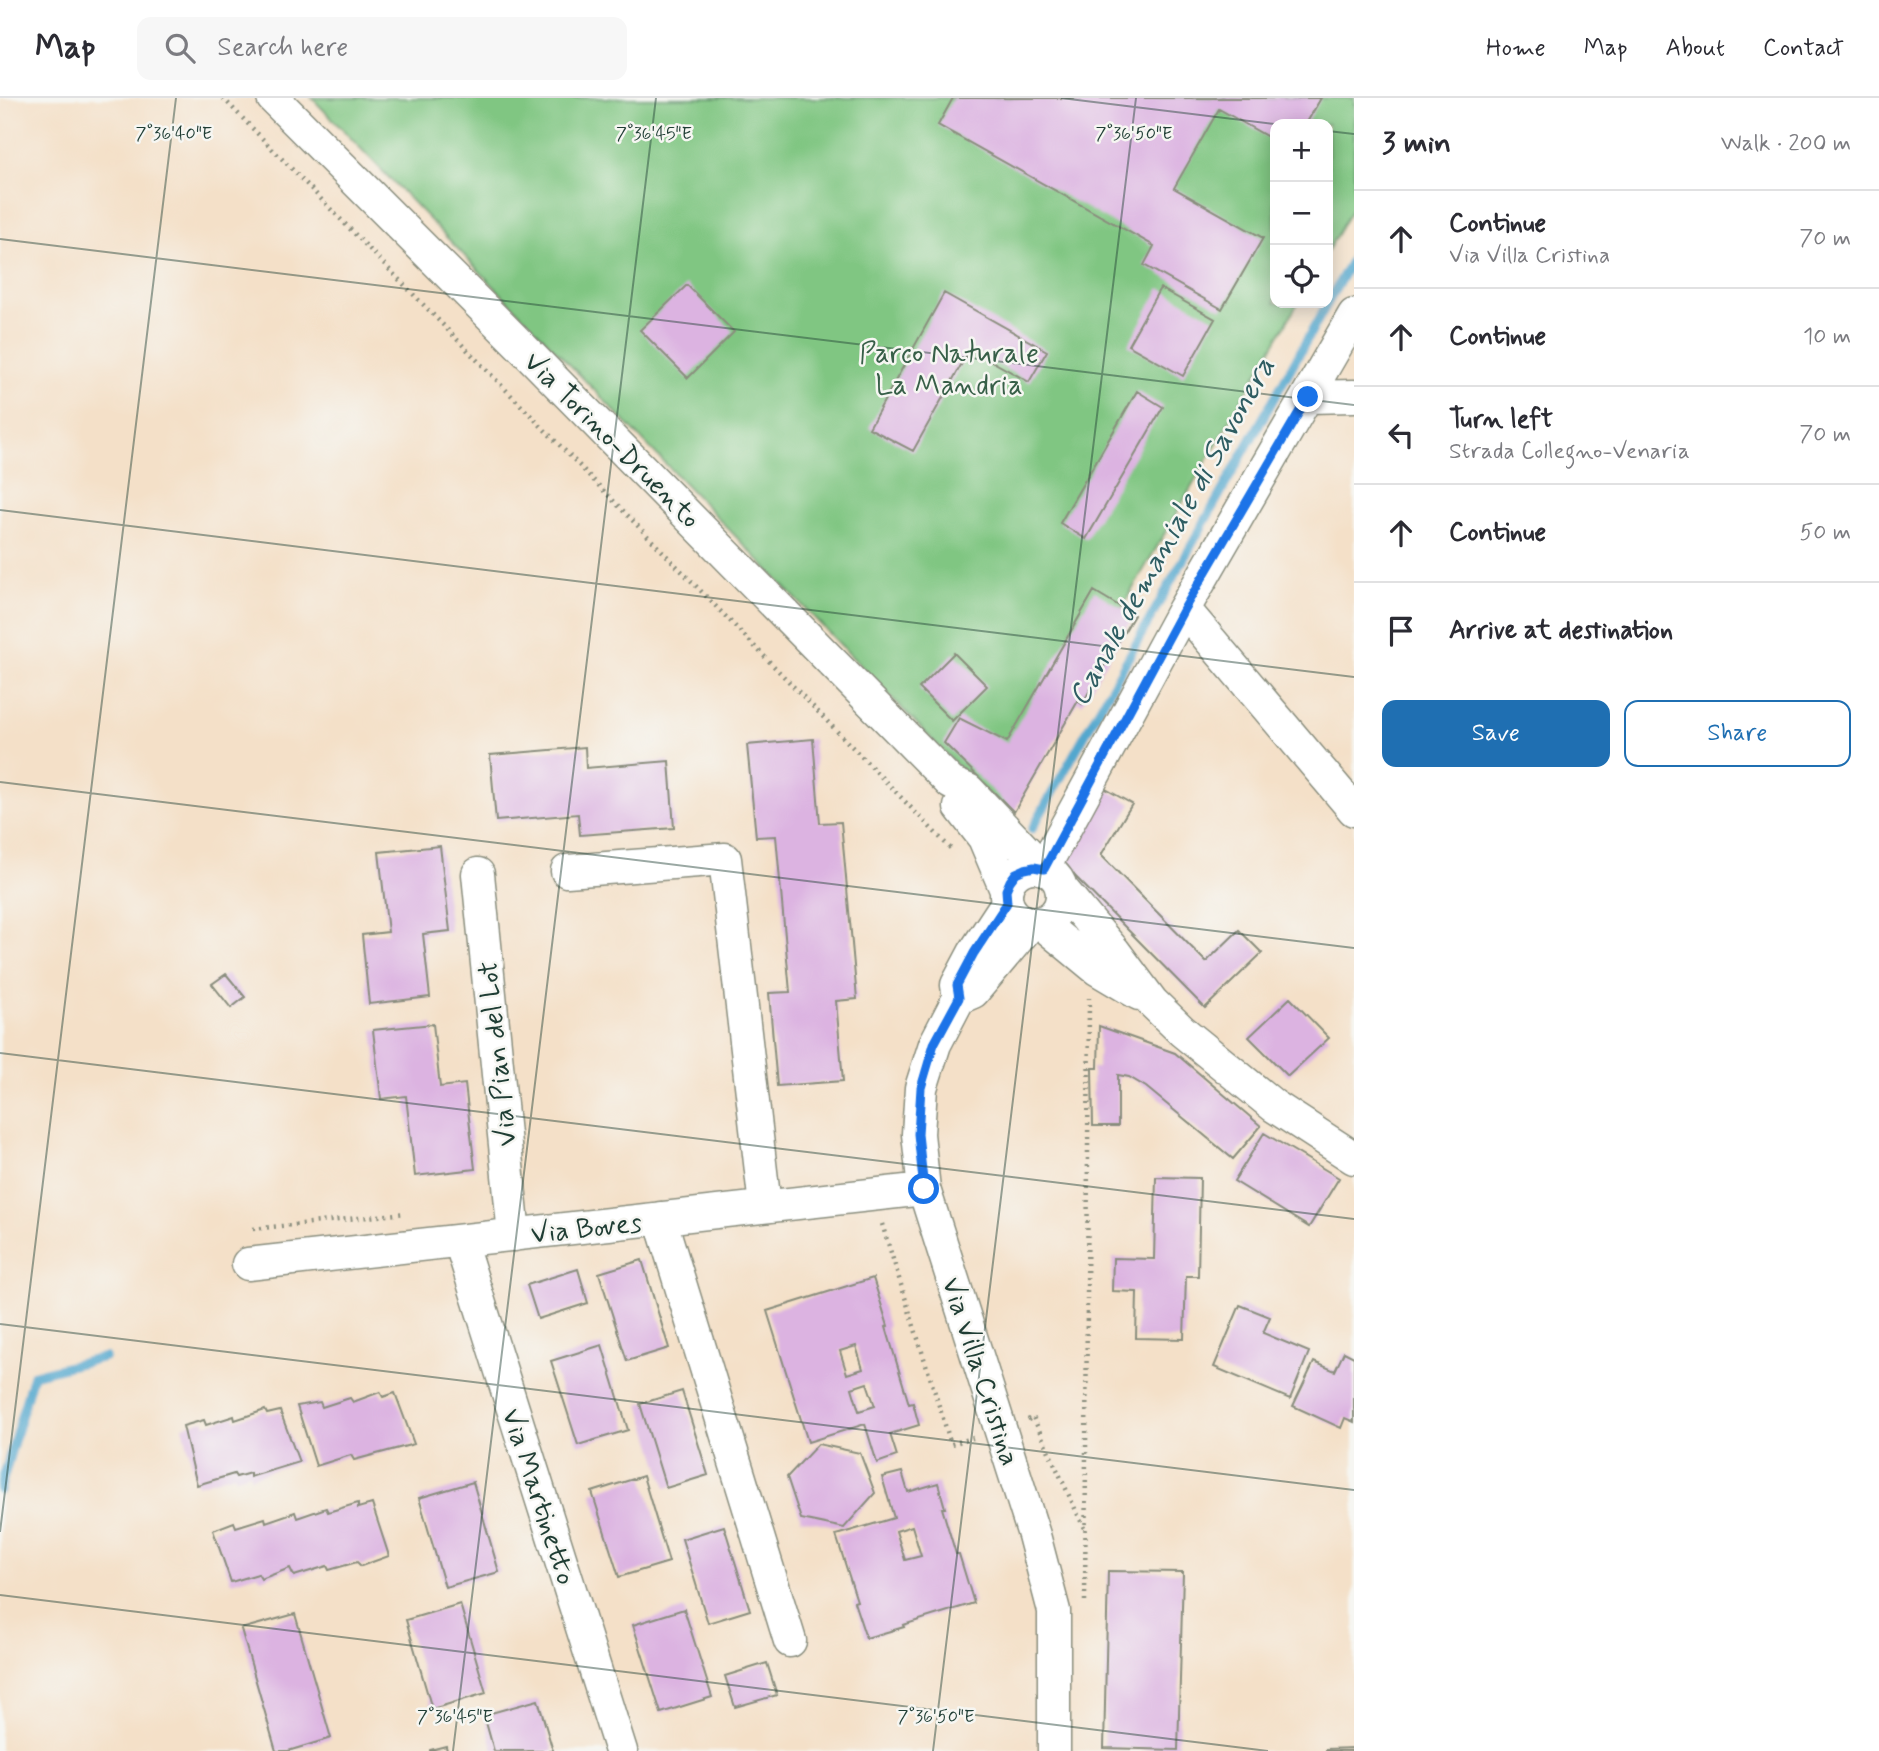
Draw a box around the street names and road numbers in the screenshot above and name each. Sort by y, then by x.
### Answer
street label: Via Torino-Druento [515,344,708,537]
street label: Via Pian del Lot [470,959,527,1148]
street label: Via Boves [529,1205,644,1254]
street label: Via Villa Cristina [932,1273,1028,1471]
street label: Via Martinetto [492,1404,584,1590]

